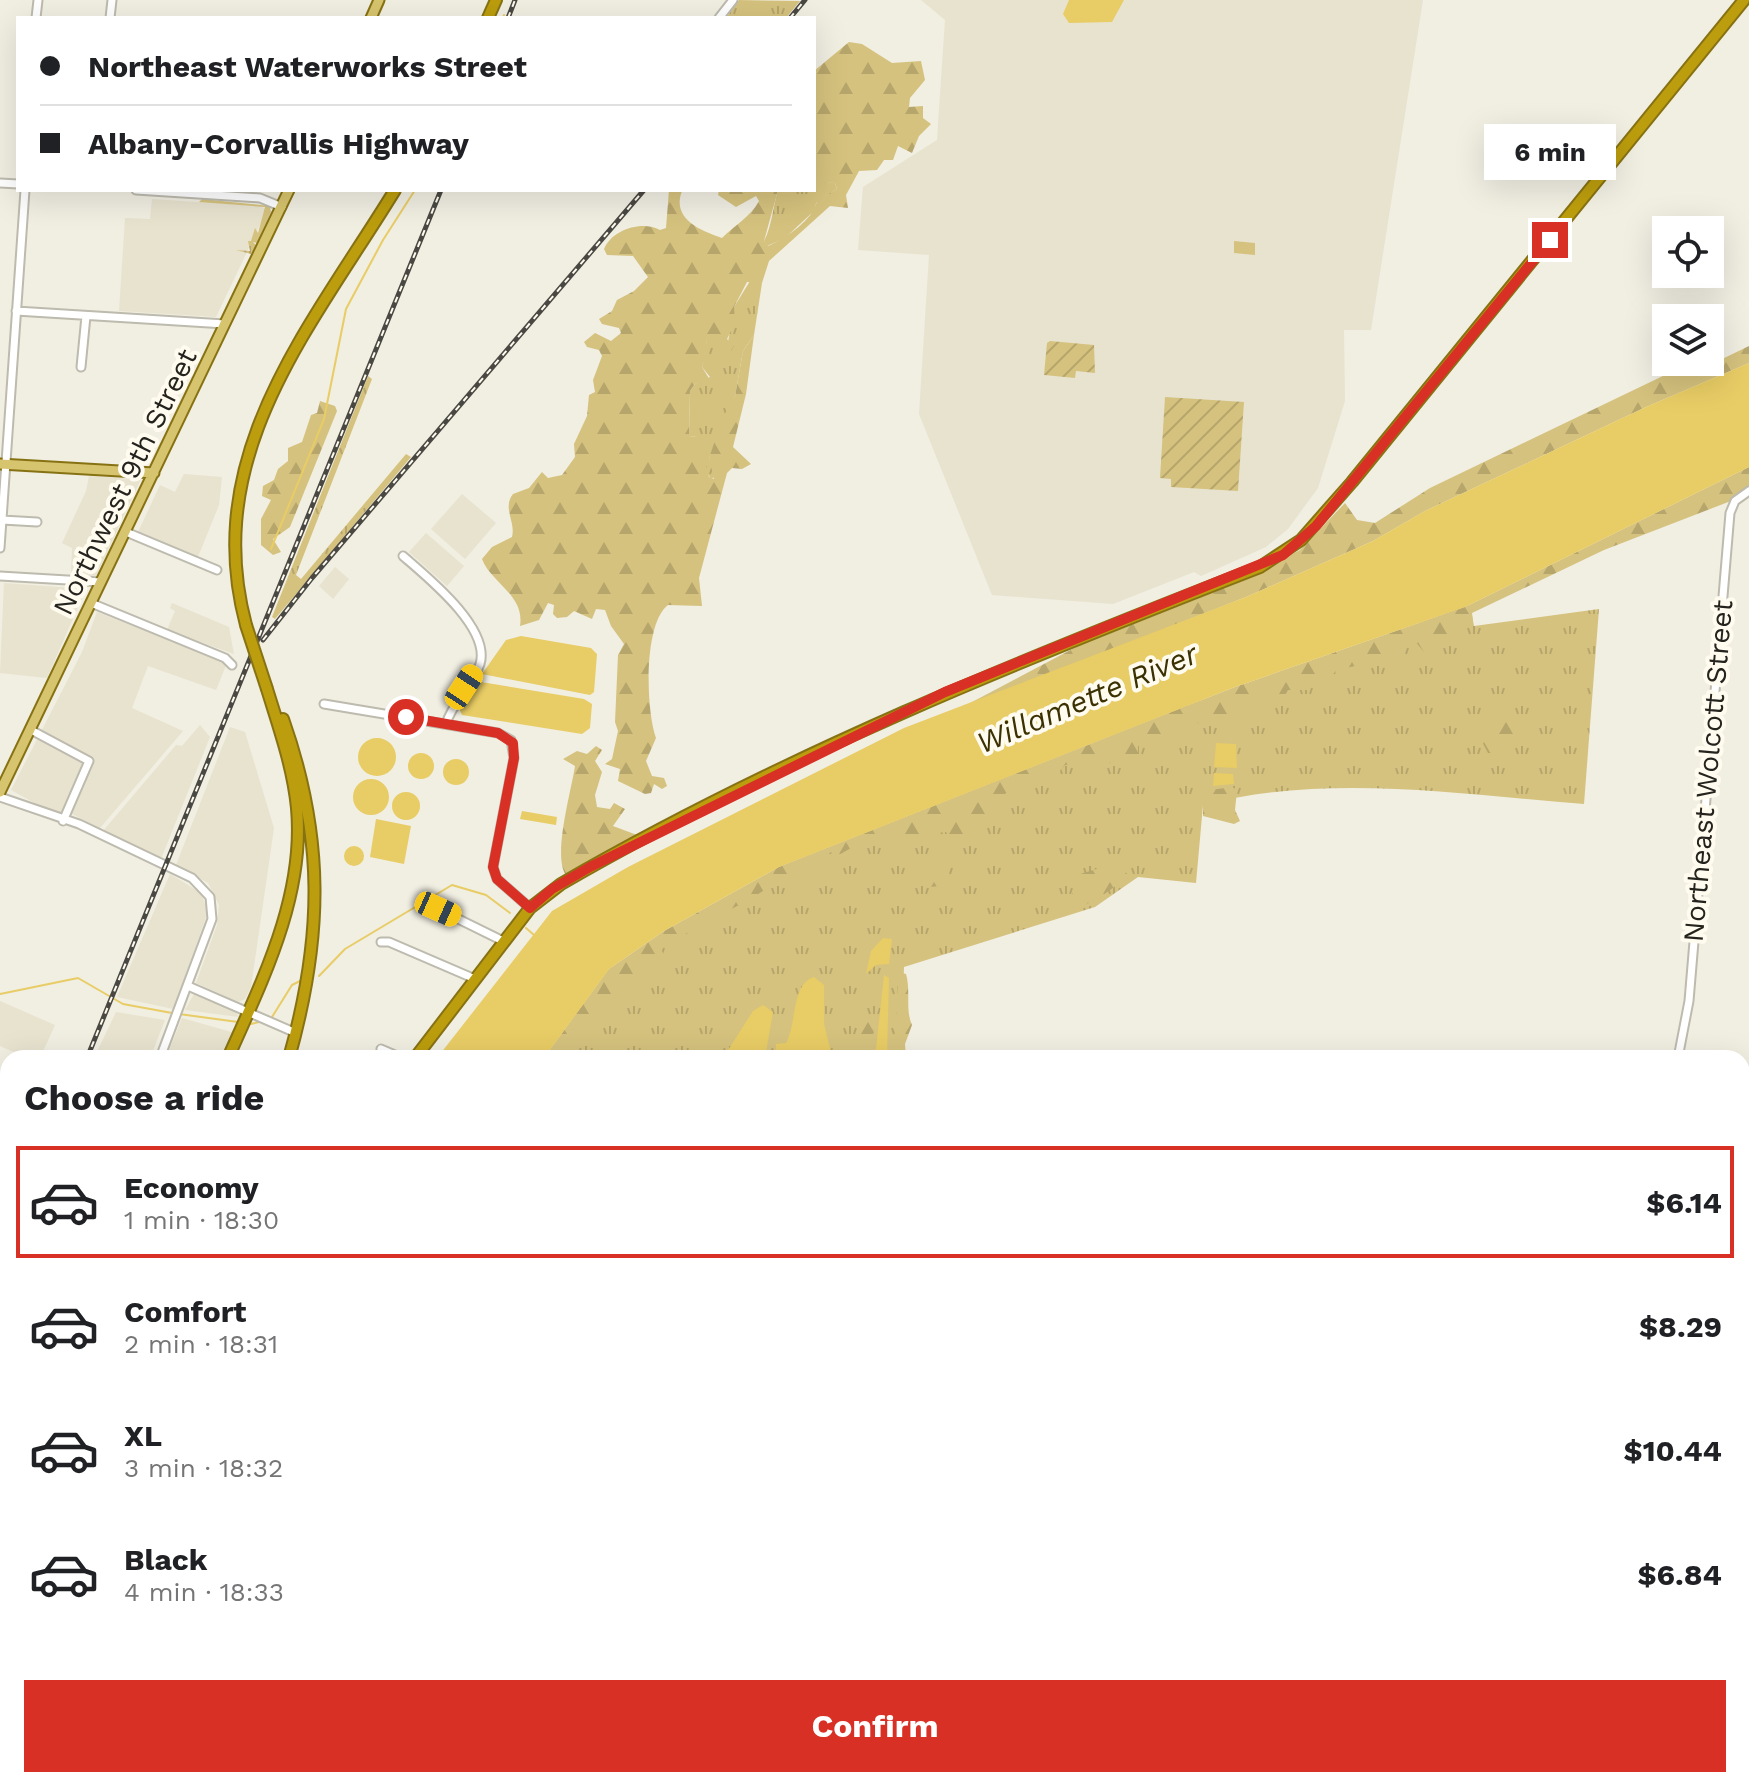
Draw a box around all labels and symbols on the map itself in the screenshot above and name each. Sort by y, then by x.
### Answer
callout: 6 min [1484,124,1616,180]
route end [1532,222,1568,258]
street label: Northwest 9th Street [46,343,204,620]
street label: Northeast Wolcott Street [1677,598,1739,943]
water label: Willamette River [971,635,1204,760]
car [441,660,487,714]
route start [388,699,424,735]
car [411,888,465,930]

